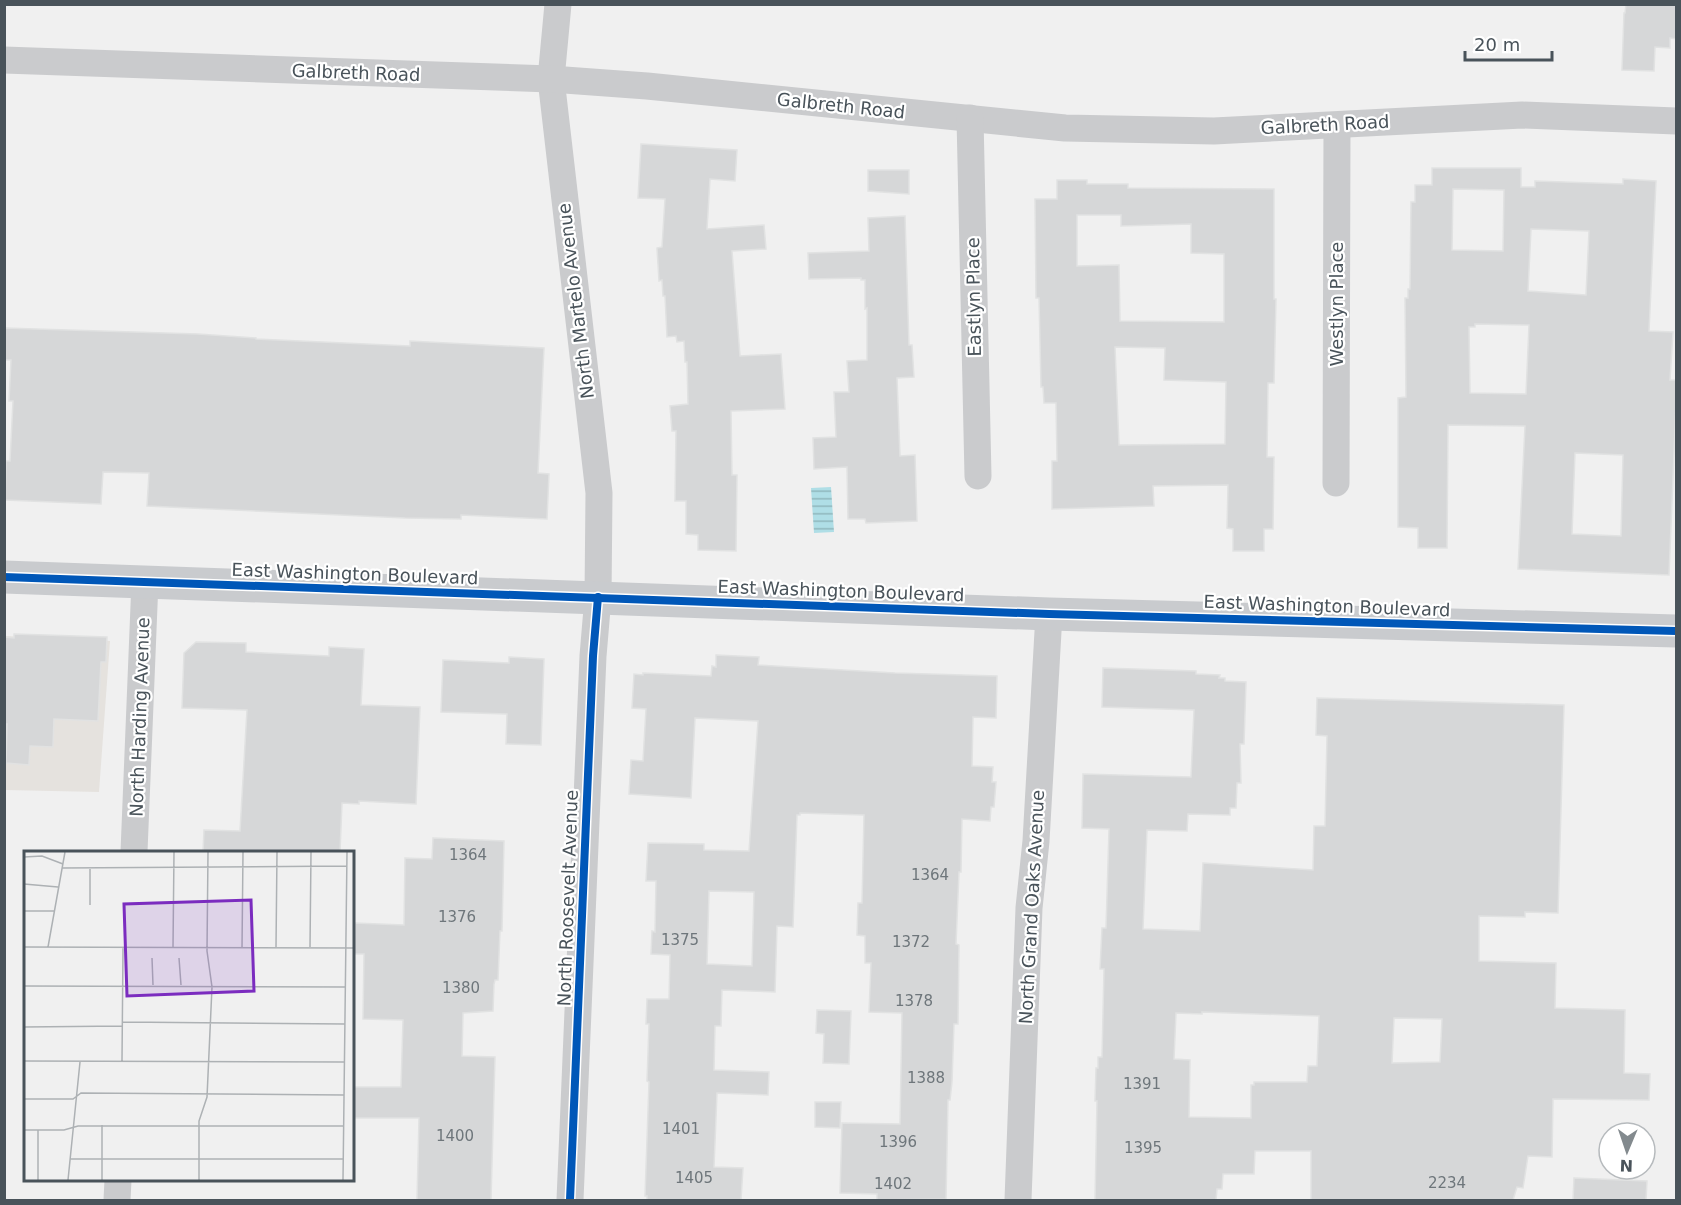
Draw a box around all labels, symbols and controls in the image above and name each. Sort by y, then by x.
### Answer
scale bar [1465,24,1552,62]
text: 20 m [1474,34,1520,55]
street label: Galbreth Road [291,60,421,85]
street label: Galbreth Road [776,88,906,123]
street label: Galbreth Road [1260,111,1390,138]
street label: North Martelo Avenue [553,202,598,400]
street label: Eastlyn Place [962,237,985,357]
street label: Westlyn Place [1326,242,1347,366]
street label: East Washington Boulevard [231,559,479,588]
street label: East Washington Boulevard [717,576,965,605]
street label: East Washington Boulevard [1203,591,1451,620]
street label: North Harding Avenue [126,617,153,817]
street label: North Roosevelt Avenue [553,789,582,1007]
street label: North Grand Oaks Avenue [1015,789,1048,1025]
house number: 1364 [449,846,487,864]
inset map [24,851,354,1181]
house number: 1364 [911,866,949,884]
house number: 1376 [438,908,476,926]
house number: 1375 [661,931,699,949]
house number: 1372 [892,933,930,951]
house number: 1380 [442,979,480,997]
house number: 1378 [895,992,933,1010]
house number: 1388 [907,1069,945,1087]
house number: 1391 [1123,1075,1161,1093]
house number: 1401 [662,1120,700,1138]
north arrow [1597,1121,1657,1181]
house number: 1400 [436,1127,474,1145]
house number: 1396 [879,1133,917,1151]
house number: 1395 [1124,1139,1162,1157]
text: N [1619,1156,1634,1175]
house number: 1405 [675,1169,713,1187]
house number: 2234 [1428,1174,1466,1192]
house number: 1402 [874,1175,912,1193]

